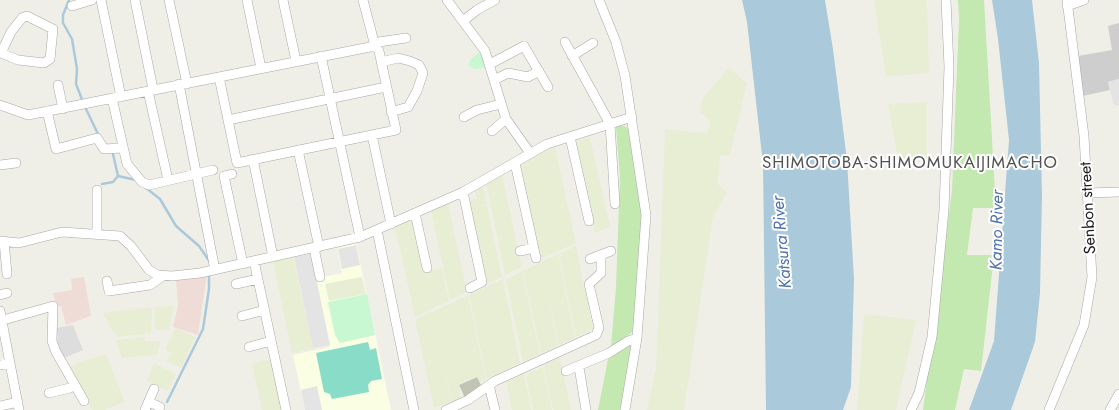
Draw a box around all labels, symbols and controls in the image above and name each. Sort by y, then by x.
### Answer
district label: SHIMOTOBA-SHIMOMUKAIJIMACHO [762,154,1058,174]
street label: Senbon street [1077,161,1101,255]
water label: Kamo River [987,190,1009,270]
water label: Katsura River [769,195,797,289]

